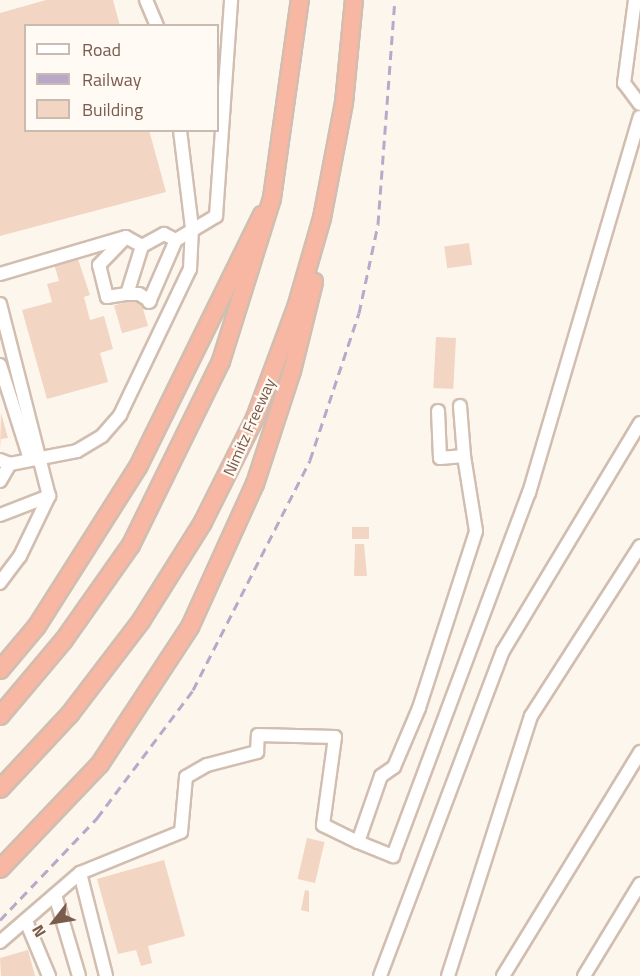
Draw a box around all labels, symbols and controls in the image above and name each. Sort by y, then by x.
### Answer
legend [24,24,219,132]
text: Road [82,36,121,63]
text: Railway [82,66,141,93]
text: Building [82,96,143,123]
street label: Nimitz Freeway [219,375,279,479]
north arrow [24,892,84,952]
text: N [25,920,52,942]

